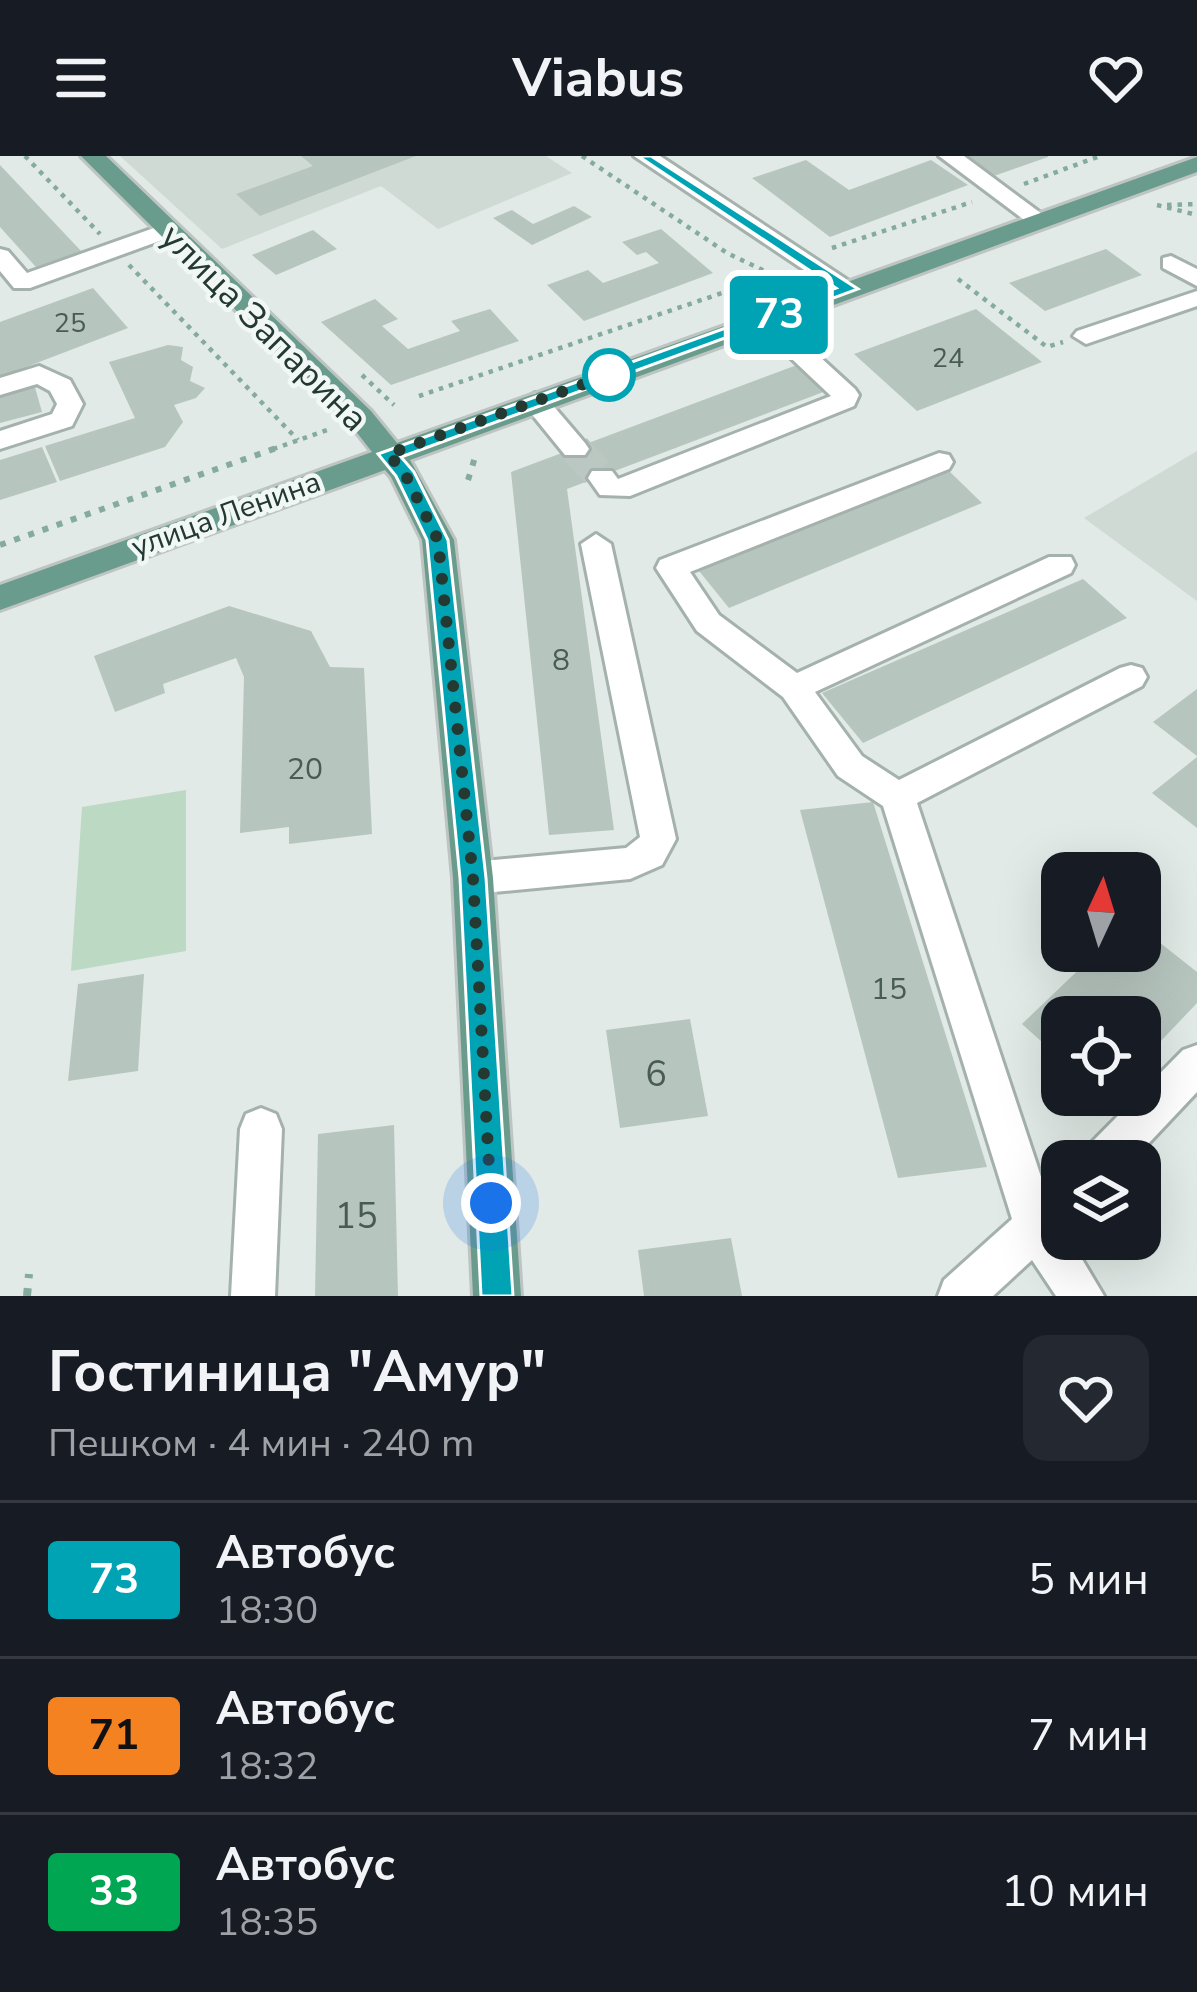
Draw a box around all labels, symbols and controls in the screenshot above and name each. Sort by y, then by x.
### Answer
text: Viabus [513,41,684,115]
icon: menu [48,45,114,111]
icon: heart [1083,45,1149,111]
street label: улица Запарина [149,213,379,443]
line badge: 73 [725,276,833,354]
text: 73 [754,286,804,343]
house number: 25 [54,305,86,342]
house number: 24 [932,340,964,377]
unlabelled marker [584,350,634,400]
street label: улица Ленина [126,461,327,568]
house number: 8 [552,640,570,681]
house number: 20 [287,749,323,790]
north arrow [1041,852,1161,972]
map controls [1041,852,1161,1260]
house number: 15 [871,969,907,1010]
button: locate [1041,996,1161,1116]
house number: 6 [645,1050,667,1099]
button: layers [1041,1140,1161,1260]
your location [461,1173,521,1233]
house number: 15 [334,1192,378,1241]
text: Гостиница "Амур" [48,1333,546,1411]
button: heart [1023,1335,1149,1461]
text: Пешком · 4 мин · 240 m [48,1417,474,1470]
text: Автобус [216,1523,395,1584]
text: 5 мин [1028,1549,1149,1610]
text: 73 [89,1551,139,1608]
text: 18:30 [216,1584,319,1637]
text: Автобус [216,1679,395,1740]
text: 7 мин [1028,1705,1149,1766]
text: 71 [89,1707,139,1764]
text: 18:32 [216,1740,319,1793]
text: Автобус [216,1835,395,1896]
text: 10 мин [1001,1861,1149,1922]
text: 33 [89,1863,139,1920]
text: 18:35 [216,1896,319,1949]

